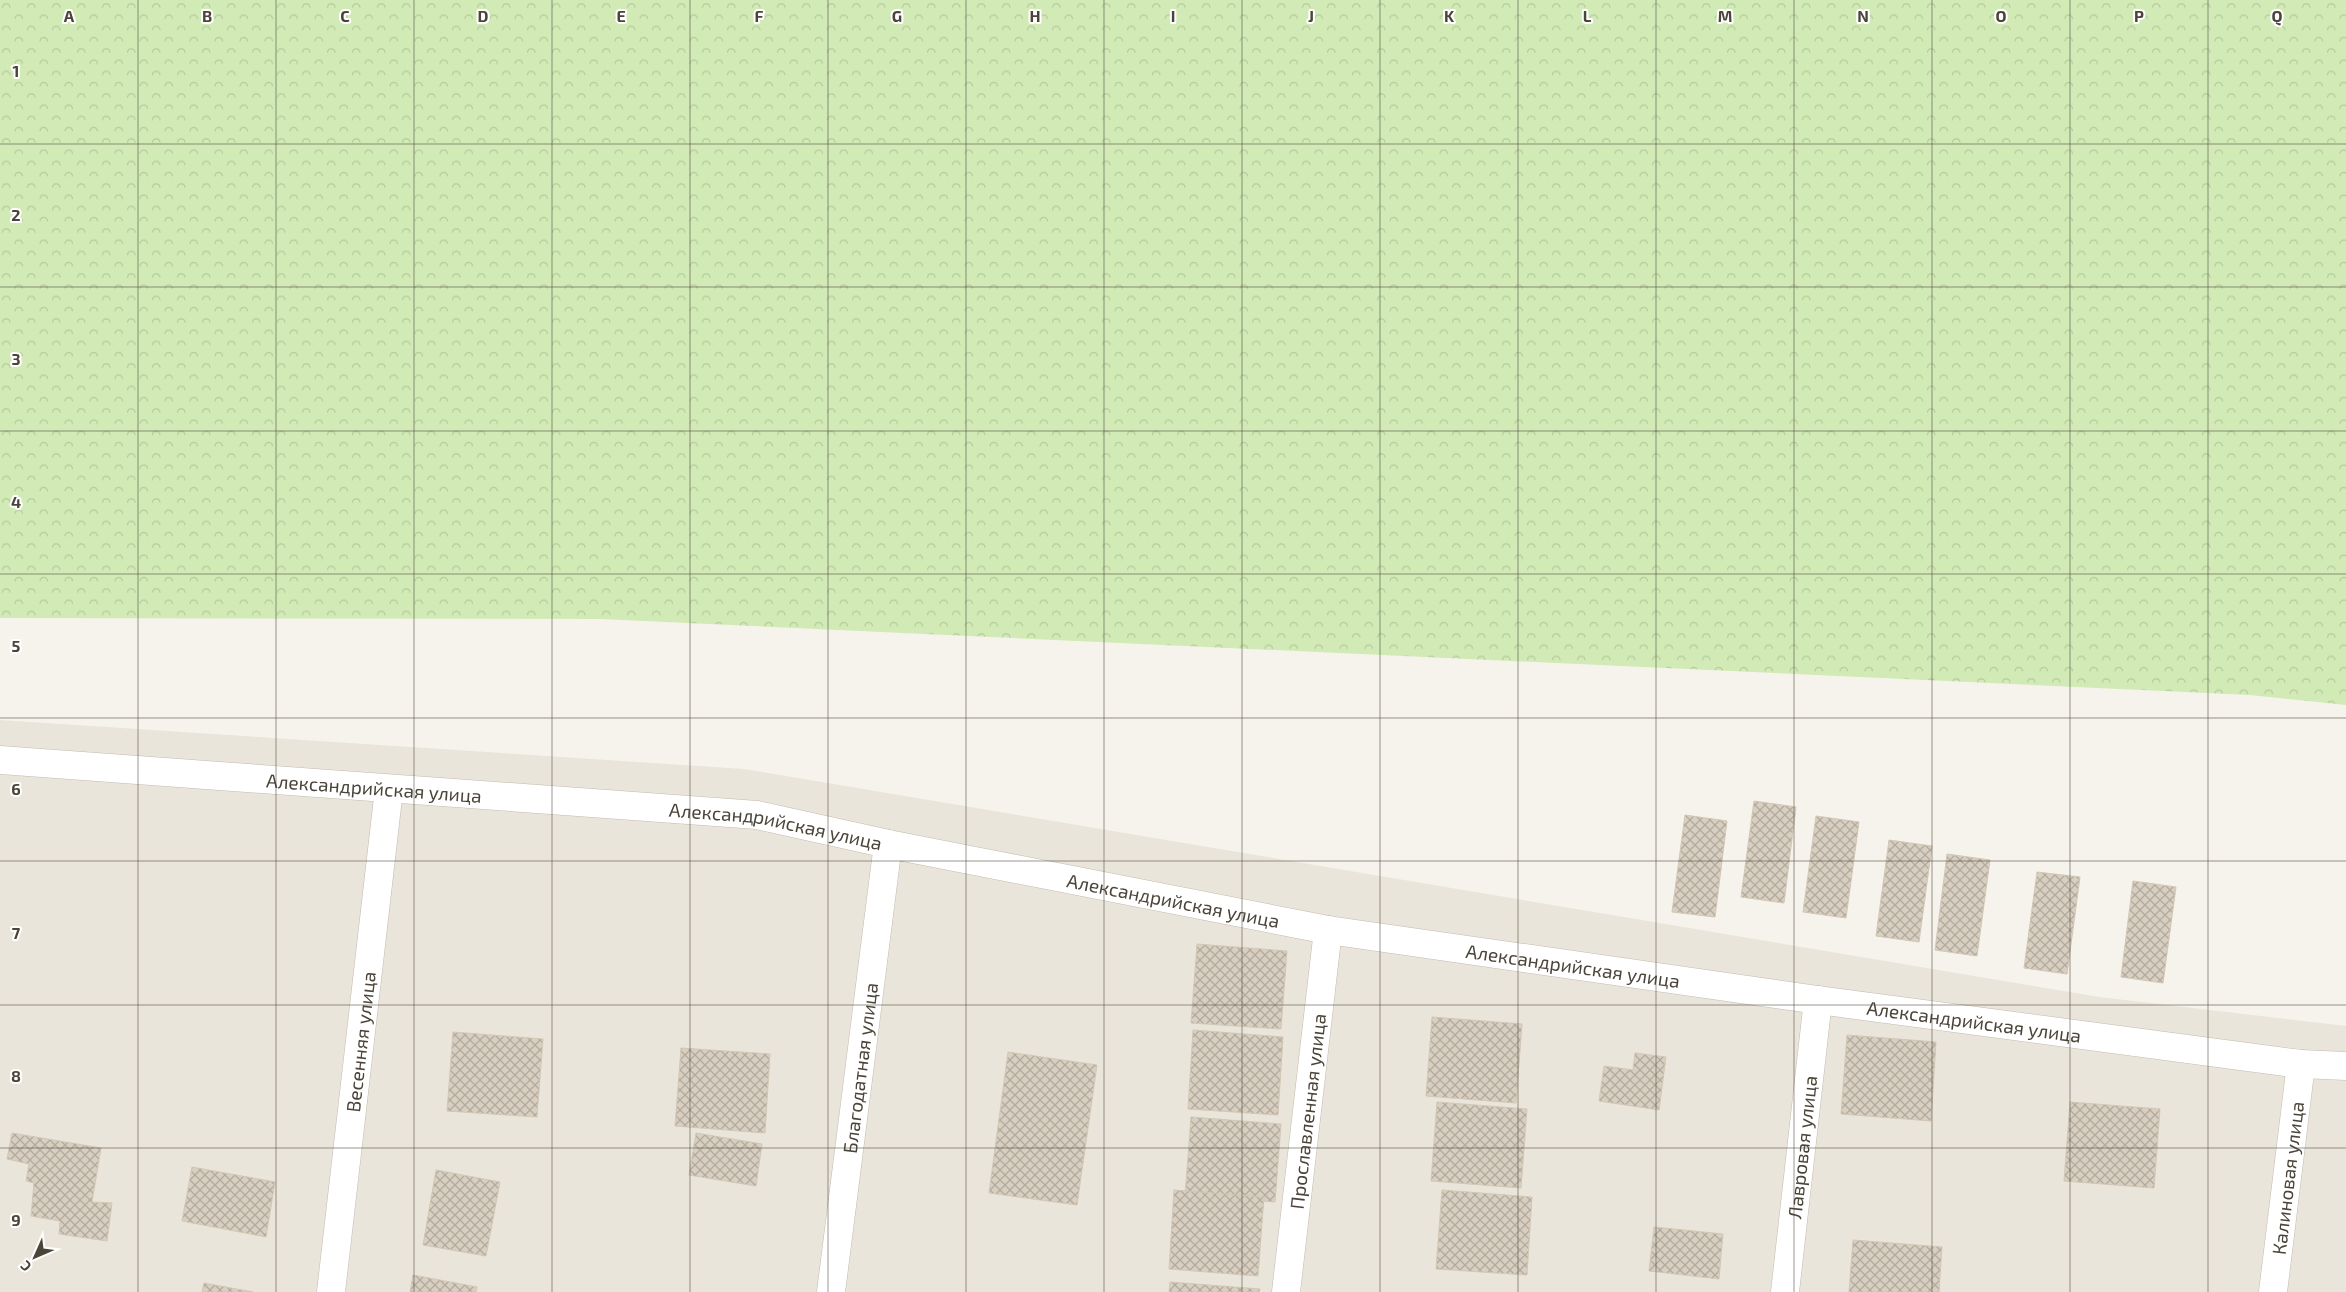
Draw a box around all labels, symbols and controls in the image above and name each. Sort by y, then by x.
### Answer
text: A [64,6,75,25]
text: B [202,6,212,25]
text: C [340,6,350,25]
text: D [478,6,489,25]
text: E [616,6,626,25]
text: F [755,6,764,25]
text: G [892,6,902,25]
text: H [1029,6,1041,25]
text: I [1171,6,1175,25]
text: J [1308,6,1314,25]
text: K [1444,6,1455,25]
text: L [1583,6,1592,25]
text: M [1718,6,1732,25]
text: N [1857,6,1869,25]
text: O [1995,6,2007,25]
text: P [2134,6,2144,25]
text: Q [2271,6,2283,26]
text: 1 [13,61,19,80]
text: 2 [11,205,21,224]
text: 3 [11,349,21,368]
text: 4 [11,492,21,511]
text: 5 [12,636,21,655]
street label: Александрийская улица [265,768,483,806]
text: 6 [11,779,21,798]
street label: Александрийская улица [668,797,885,854]
street label: Александрийская улица [1065,868,1282,932]
text: 7 [12,923,21,942]
street label: Александрийская улица [1464,938,1682,992]
street label: Весенняя улица [340,970,379,1113]
street label: Благодатная улица [837,981,882,1155]
street label: Александрийская улица [1866,995,2083,1046]
street label: Прославленная улица [1284,1012,1330,1210]
text: 8 [11,1066,21,1085]
street label: Лавровая улица [1782,1074,1821,1220]
street label: Калиновая улица [2266,1100,2308,1256]
text: 9 [11,1210,21,1229]
north arrow [10,1232,60,1282]
text: С [17,1258,34,1275]

